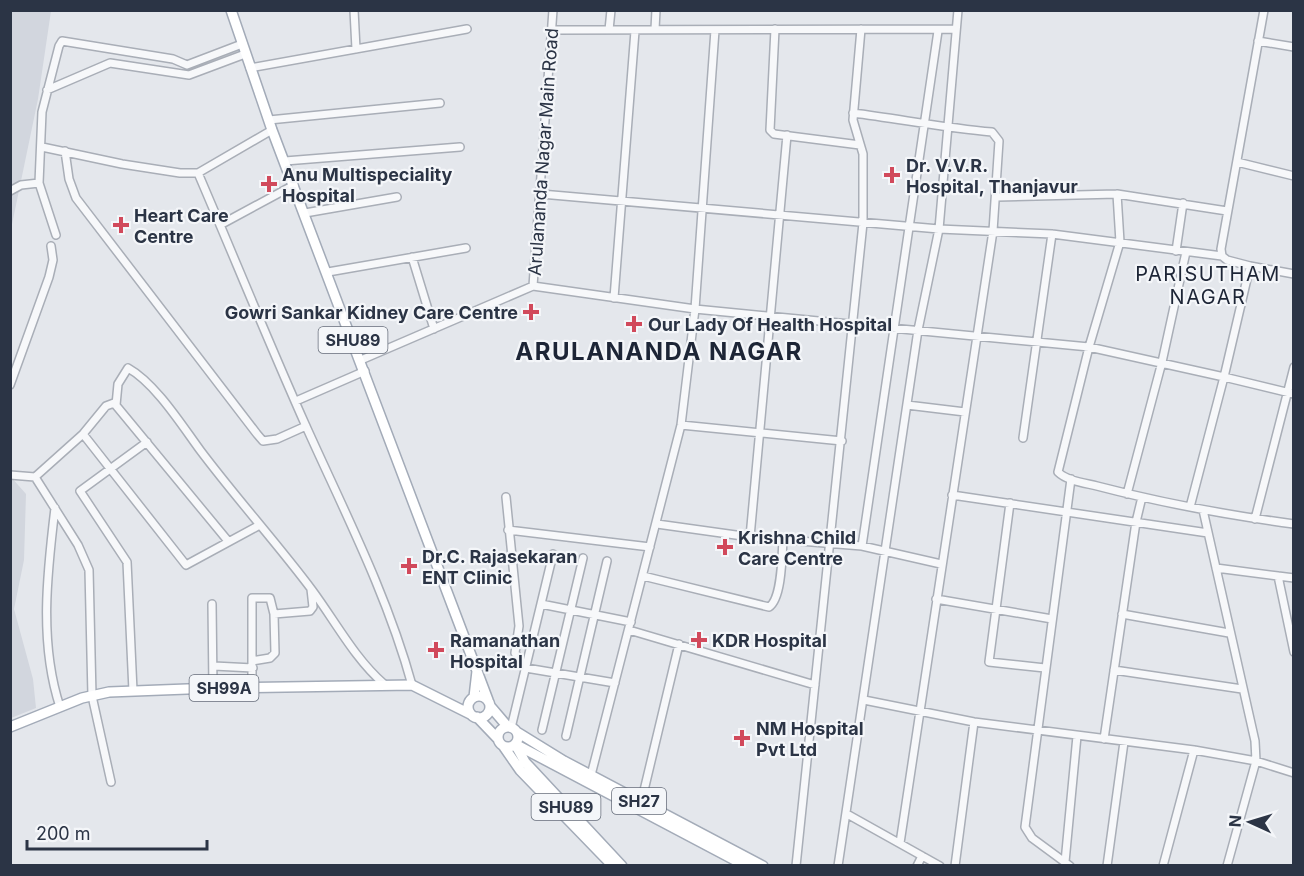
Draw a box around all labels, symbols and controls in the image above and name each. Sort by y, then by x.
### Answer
street label: Arulananda Nagar Main Road [524,27,562,277]
place label: Dr. V.V.R. Hospital, Thanjavur [906,155,1078,197]
place label: Anu Multispeciality Hospital [282,164,453,206]
marker: Dr. V.V.R. Hospital, Thanjavur [883,166,901,184]
marker: Anu Multispeciality Hospital [260,175,278,193]
place label: Heart Care Centre [134,205,229,247]
marker: Heart Care Centre [112,216,130,234]
district label: PARISUTHAM NAGAR [1135,262,1281,309]
place label: Gowri Sankar Kidney Care Centre [225,302,518,323]
marker: Gowri Sankar Kidney Care Centre [522,303,540,321]
place label: Our Lady Of Health Hospital [648,314,892,335]
marker: Our Lady Of Health Hospital [625,315,643,333]
road number: SHU89 [318,327,388,353]
district label: ARULANANDA NAGAR [515,337,803,366]
place label: Krishna Child Care Centre [738,527,856,569]
marker: Krishna Child Care Centre [716,538,734,556]
place label: Dr.C. Rajasekaran ENT Clinic [422,546,577,588]
marker: Dr.C. Rajasekaran ENT Clinic [400,557,418,575]
place label: Ramanathan Hospital [450,630,560,672]
place label: KDR Hospital [712,630,827,651]
marker: KDR Hospital [690,631,708,649]
marker: Ramanathan Hospital [427,641,445,659]
road number: SH99A [190,675,258,701]
place label: NM Hospital Pvt Ltd [756,718,864,760]
marker: NM Hospital Pvt Ltd [733,729,751,747]
road number: SH27 [612,788,666,814]
north arrow [1220,792,1280,852]
road number: SHU89 [532,794,600,820]
scale bar [27,813,207,851]
text: N [1225,814,1245,828]
text: 200 m [36,823,91,844]

